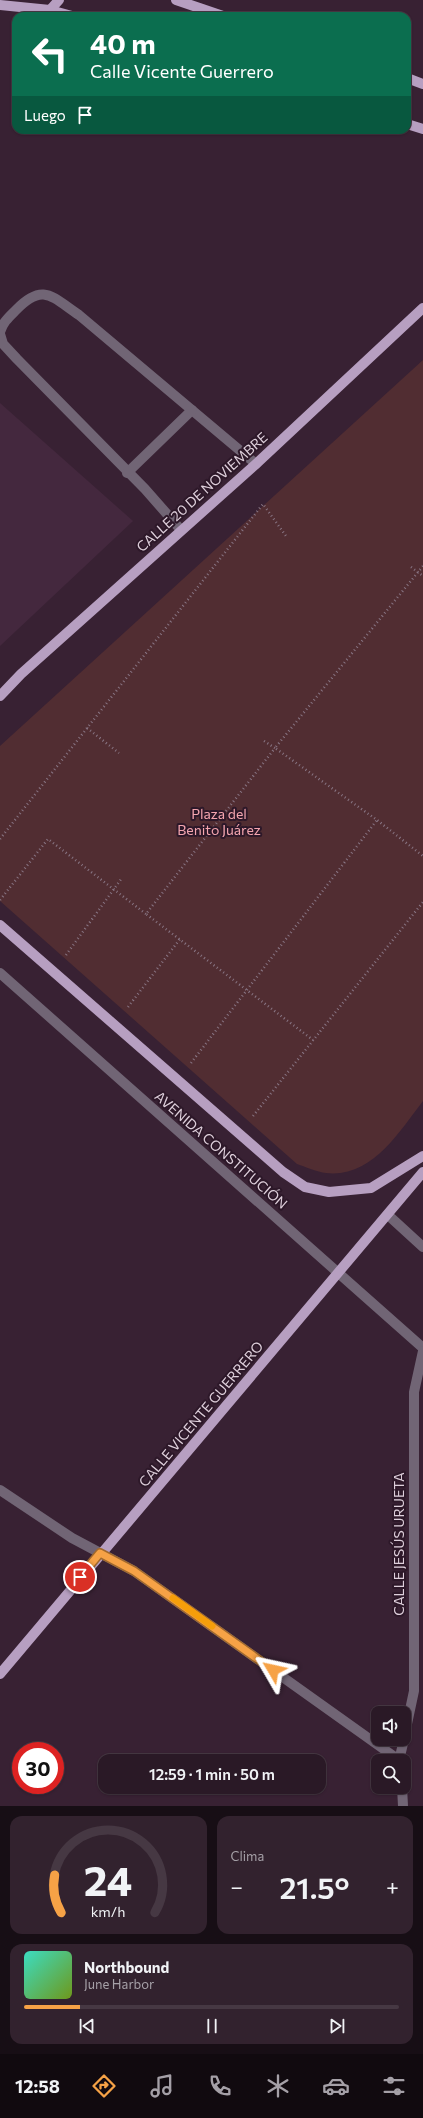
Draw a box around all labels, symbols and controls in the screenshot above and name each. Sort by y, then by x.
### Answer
text: 40 m [90,26,156,60]
icon: left [24,28,76,80]
text: Calle Vicente Guerrero [90,60,274,82]
icon: arrive [74,104,96,126]
text: Luego [24,106,66,124]
street label: CALLE 20 DE NOVIEMBRE [133,428,271,555]
park label: Plaza del Benito Juárez [177,805,261,838]
street label: AVENIDA CONSTITUCIÓN [151,1087,291,1212]
street label: CALLE VICENTE GUERRERO [135,1337,266,1490]
street label: CALLE JESÚS URUETA [390,1472,407,1616]
pin [63,1560,97,1594]
icon: arrive [69,1566,91,1588]
position arrow [252,1649,294,1691]
map controls [371,1706,411,1794]
button: sound [371,1706,411,1746]
speed limit sign: 30 [12,1742,64,1794]
button: search [371,1754,411,1794]
text: 12:59 · 1 min · 50 m [149,1765,275,1783]
text: Clima [231,1848,264,1864]
text: 24 [84,1854,133,1905]
text: 21.5° [279,1868,350,1905]
text: − [231,1873,243,1900]
text: + [386,1873,399,1900]
text: km/h [91,1902,126,1920]
text: Northbound [84,1958,169,1976]
text: June Harbor [84,1976,154,1992]
icon: previous [76,2015,98,2037]
icon: pause [201,2015,223,2037]
icon: next [326,2015,348,2037]
icon: directions [90,2072,118,2100]
icon: music [148,2072,176,2100]
icon: phone [206,2072,234,2100]
icon: climate [264,2072,292,2100]
icon: car [322,2072,350,2100]
icon: filters [380,2072,408,2100]
text: 12:58 [15,2075,60,2097]

